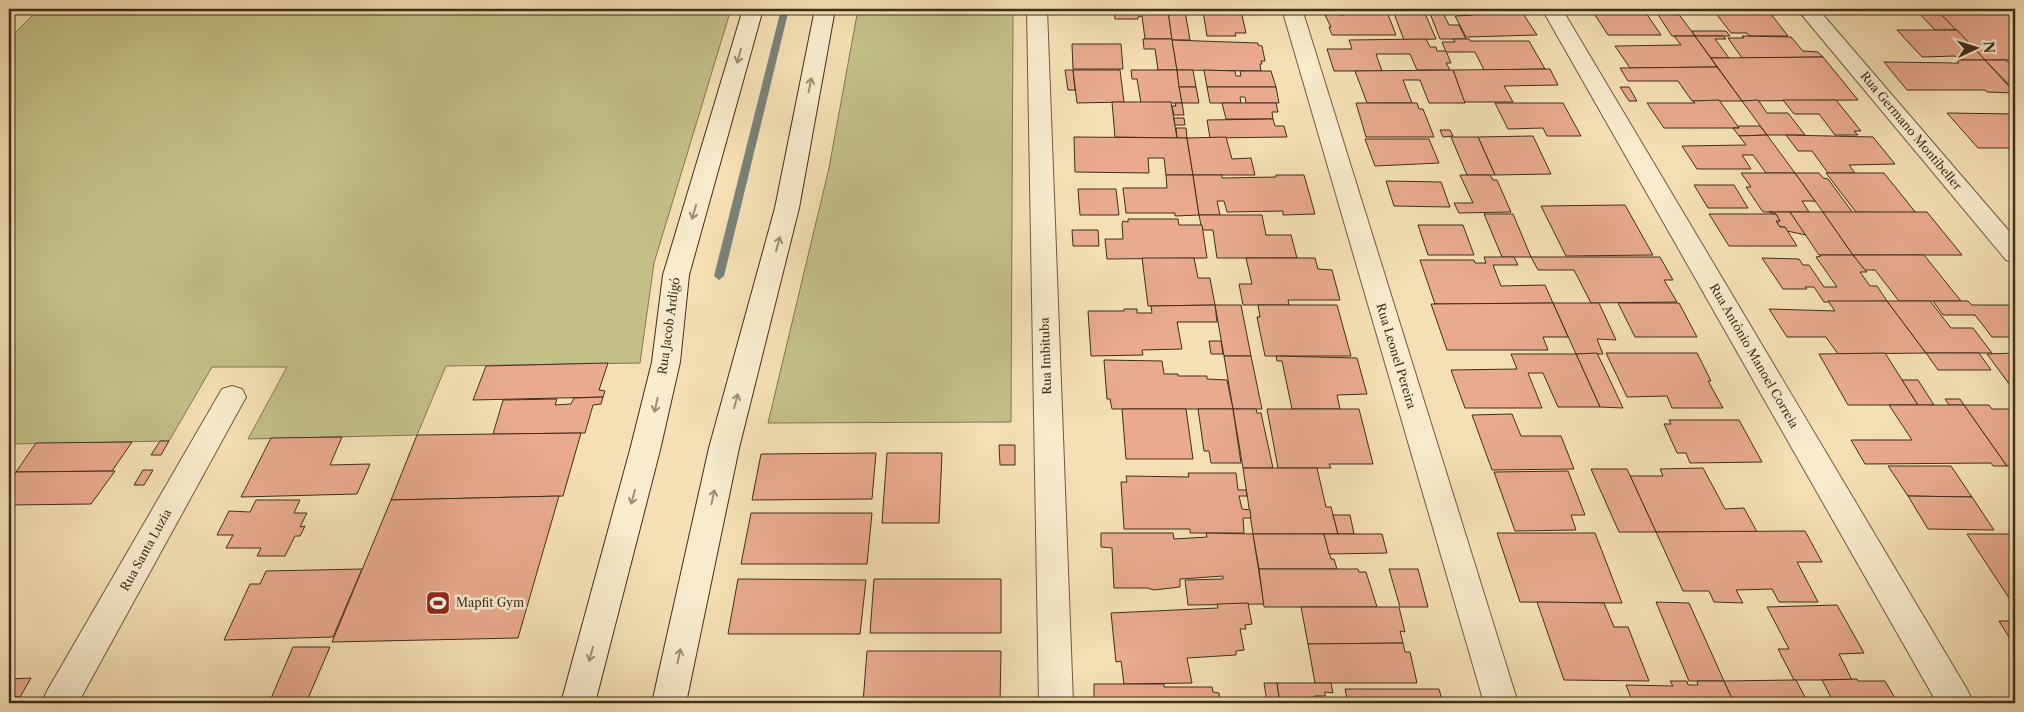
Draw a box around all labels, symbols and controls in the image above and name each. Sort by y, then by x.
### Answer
north arrow [1952,22,2002,72]
text: N [1980,40,1998,54]
one-way arrow [734,47,744,63]
street label: Rua Germano Montibeller [1857,68,1965,193]
one-way arrow [806,77,816,93]
one-way arrow [689,203,699,219]
one-way arrow [773,236,783,252]
street label: Rua Jacob Ardigó [654,276,683,375]
street label: Rua Antônio Manoel Correia [1707,281,1802,431]
street label: Rua Leonel Pereira [1373,301,1420,411]
street label: Rua Imbituba [1037,316,1054,395]
one-way arrow [732,394,742,410]
one-way arrow [651,396,660,412]
one-way arrow [627,489,637,505]
one-way arrow [709,489,719,505]
street label: Rua Santa Luzia [117,505,175,593]
sports icon: Mapfit Gym [425,590,451,616]
place label: Mapfit Gym [456,595,524,610]
one-way arrow [585,646,595,662]
one-way arrow [675,648,684,664]

